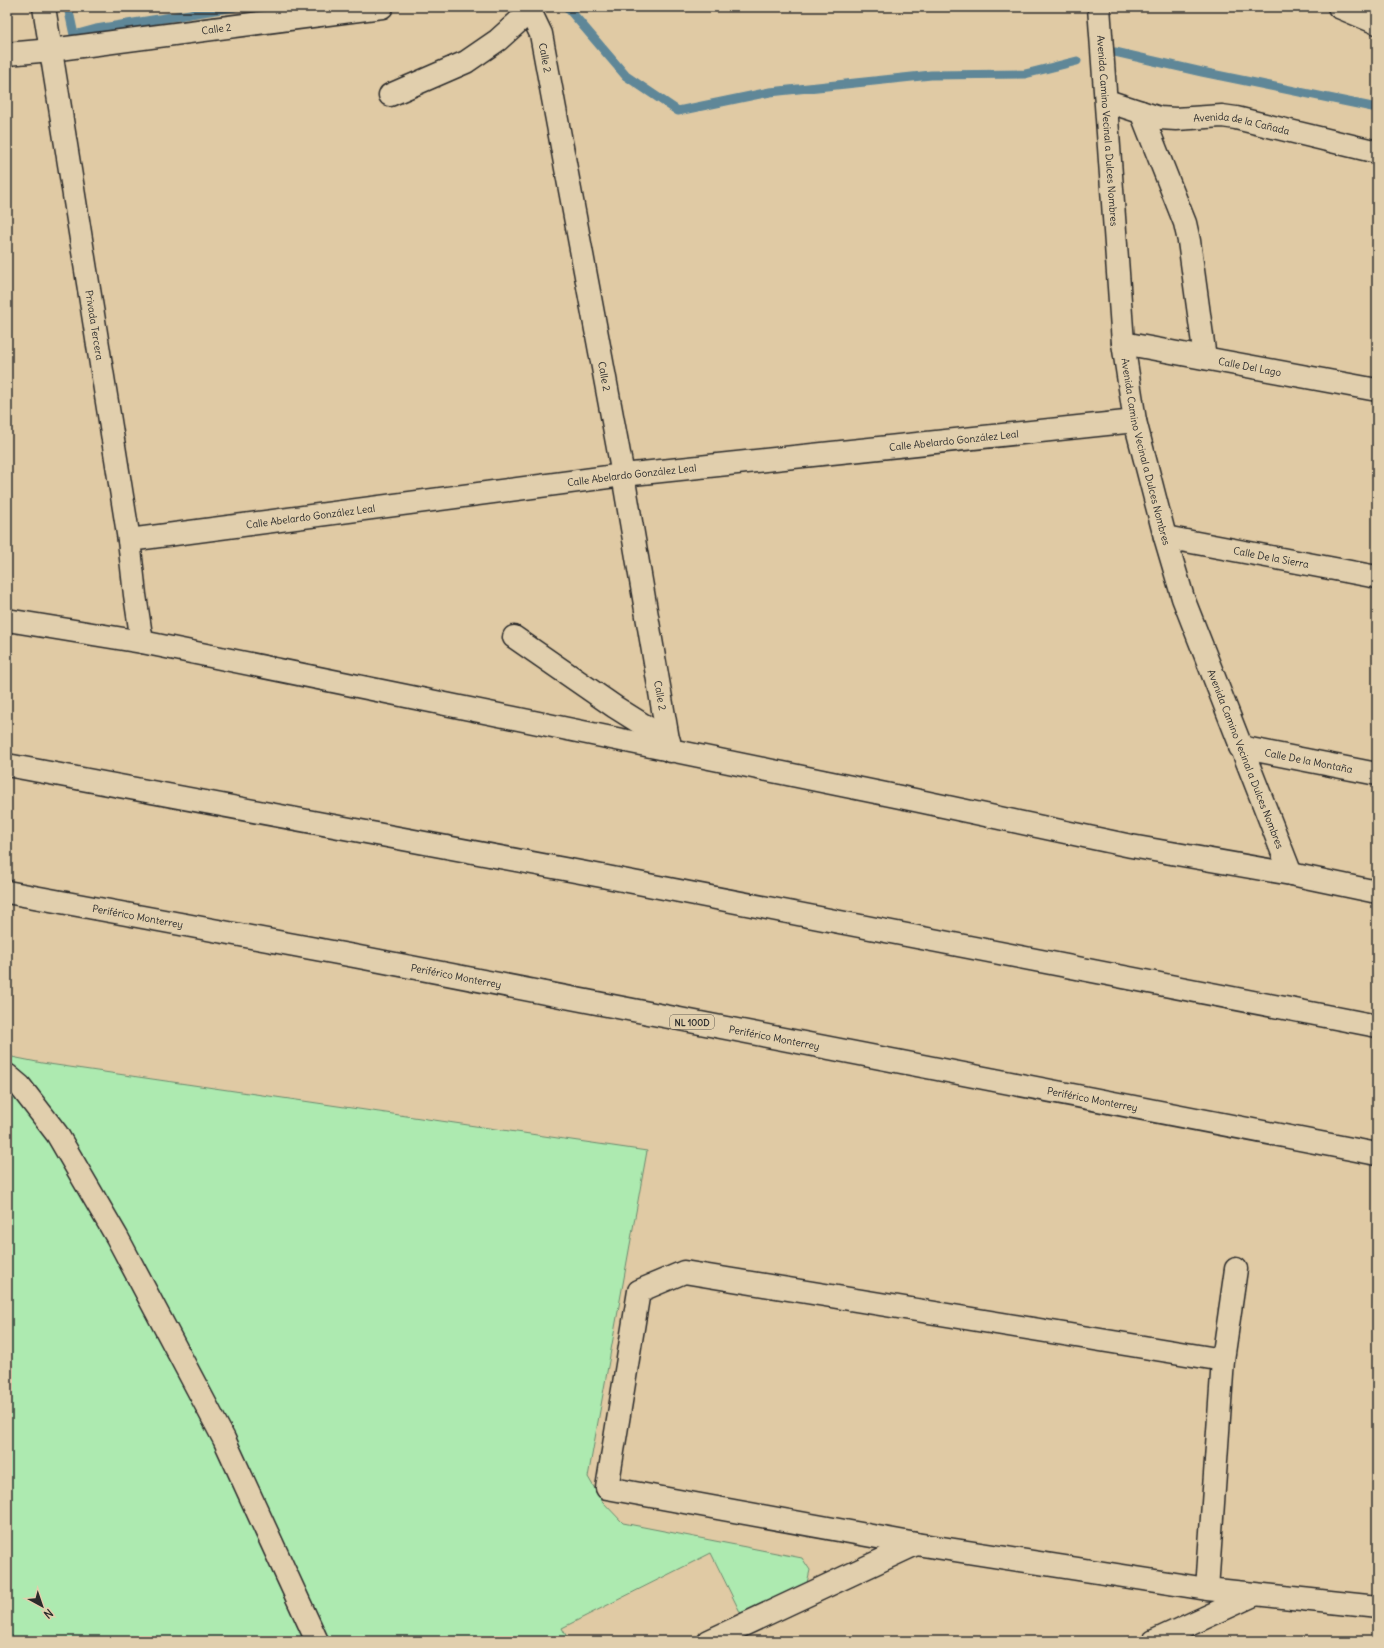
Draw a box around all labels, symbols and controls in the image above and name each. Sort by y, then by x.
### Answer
street label: Calle 2 [201,20,233,37]
street label: Avenida Camino Vecinal a Dulces Nombres [1095,35,1121,227]
street label: Calle 2 [536,42,555,74]
street label: Avenida de la Cañada [1193,109,1291,137]
street label: Privada Tercera [83,289,107,361]
street label: Calle Del Lago [1217,354,1283,379]
street label: Avenida Camino Vecinal a Dulces Nombres [1119,357,1174,547]
street label: Calle 2 [596,360,614,393]
street label: Calle Abelardo González Leal [889,427,1019,453]
street label: Calle Abelardo González Leal [566,461,697,489]
street label: Calle Abelardo González Leal [245,501,376,531]
street label: Calle De la Sierra [1232,544,1310,571]
street label: Avenida Camino Vecinal a Dulces Nombres [1205,667,1287,851]
street label: Calle 2 [652,680,670,712]
street label: Calle De la Montaña [1263,745,1354,776]
street label: Periférico Monterrey [91,901,184,931]
street label: Periférico Monterrey [410,961,503,991]
road number: NL 100D [670,1015,714,1029]
street label: Periférico Monterrey [728,1022,821,1052]
street label: Periférico Monterrey [1046,1084,1139,1114]
north arrow [22,1586,62,1626]
text: N [41,1606,56,1621]

